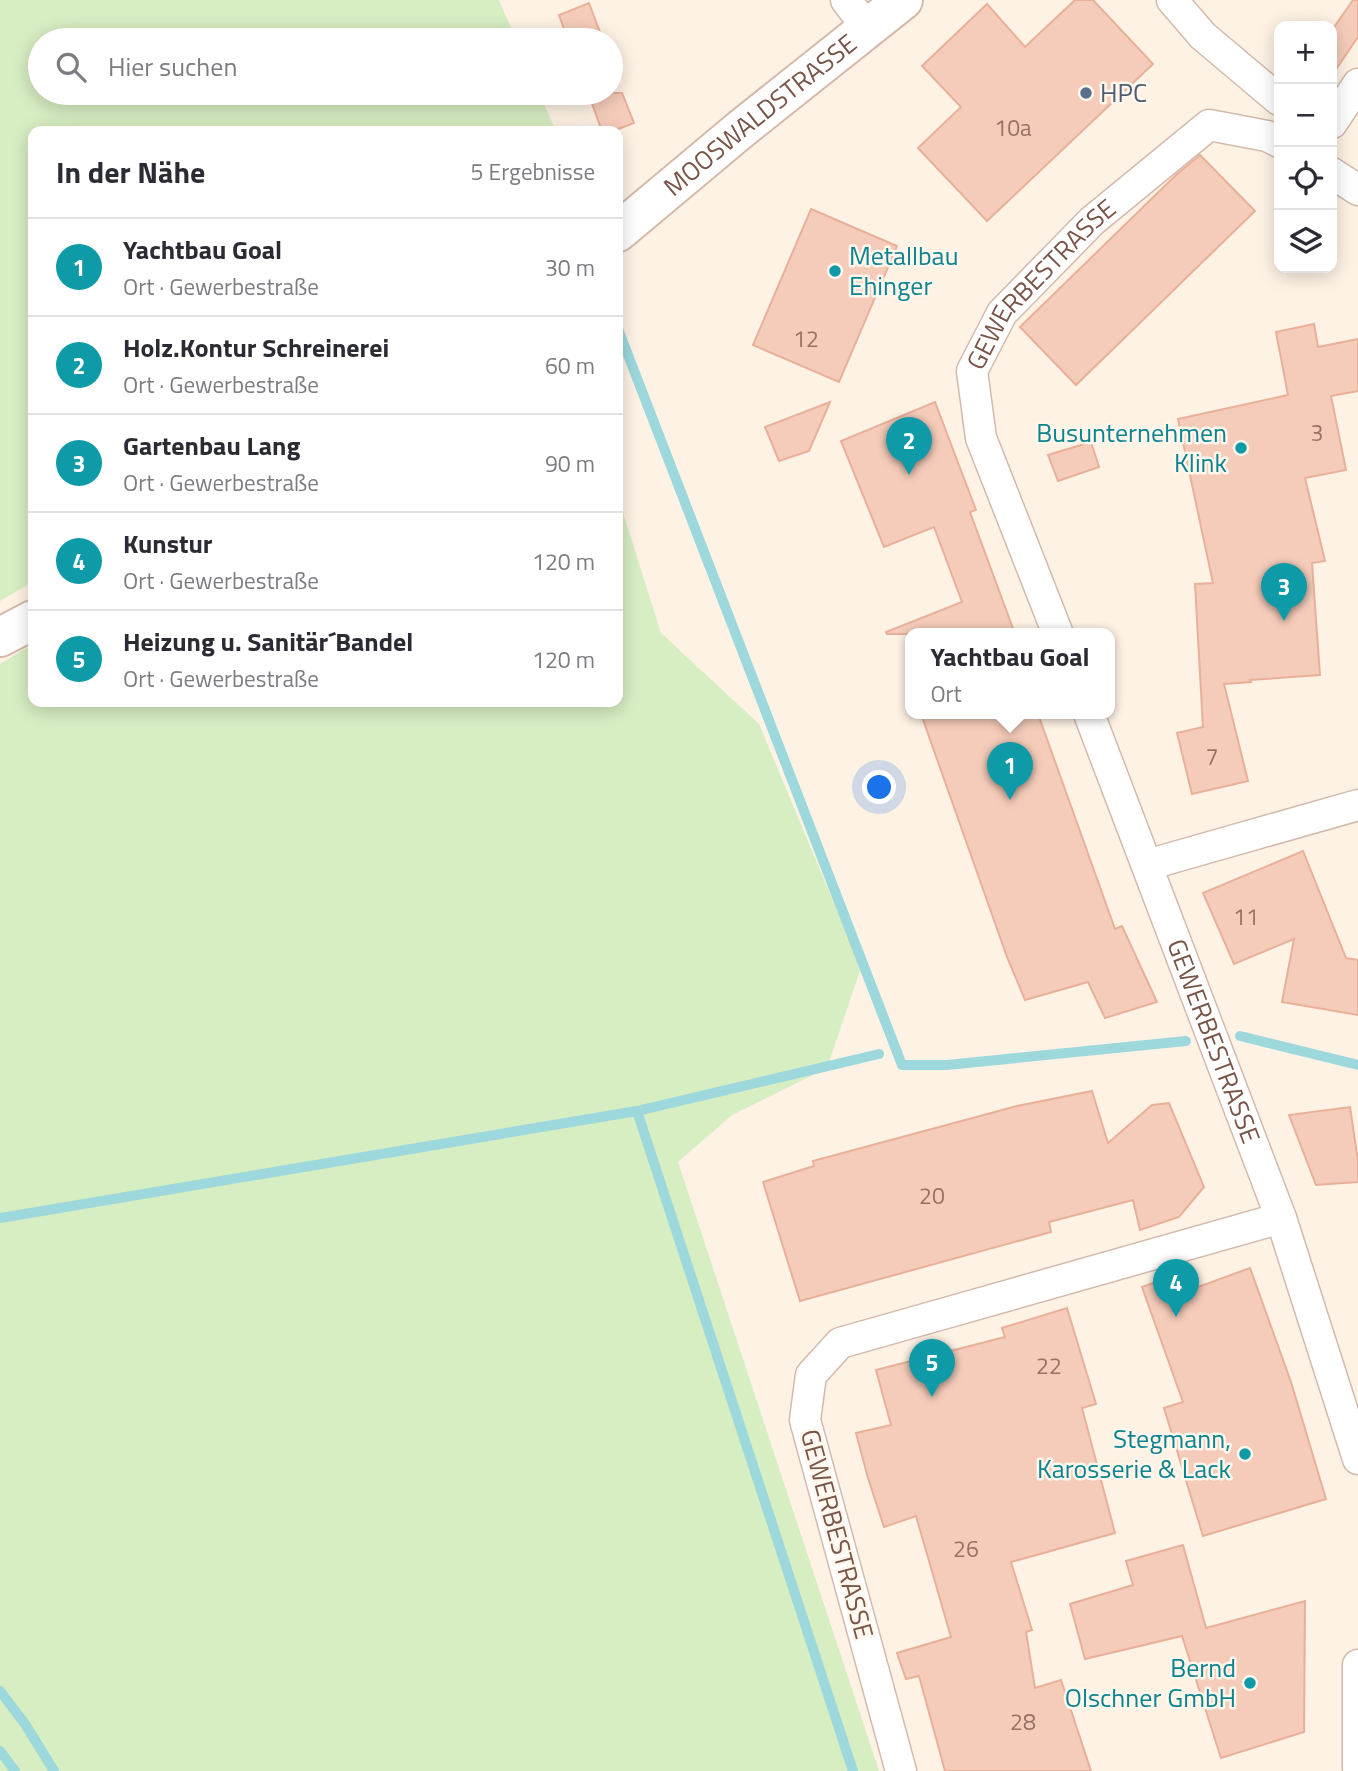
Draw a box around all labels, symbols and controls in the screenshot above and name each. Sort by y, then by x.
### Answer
map controls [1274,21,1337,273]
button: + [1274,21,1337,84]
street label: MOOSWALDSTRASSE [655,24,865,205]
search box [28,28,623,105]
text: Hier suchen [108,47,237,86]
icon: search [52,48,90,86]
place label: HPC [1100,73,1147,112]
button: − [1274,84,1337,147]
marker: HPC [1078,85,1094,101]
house number: 10a [994,110,1032,145]
button: locate [1274,147,1337,210]
text: In der Nähe [56,149,205,195]
text: 5 Ergebnisse [471,154,595,189]
street label: GEWERBESTRASSE [956,189,1124,376]
button: layers [1274,210,1337,273]
text: Yachtbau Goal [123,230,282,269]
place label: Metallbau Ehinger [849,236,958,305]
text: 1 [73,250,85,285]
text: 30 m [545,250,595,285]
marker: Metallbau Ehinger [827,263,843,279]
text: Ort · Gewerbestraße [123,269,319,304]
house number: 12 [793,321,819,356]
text: Holz.Kontur Schreinerei [123,328,389,367]
text: 2 [73,348,85,383]
text: 60 m [545,348,595,383]
text: Ort · Gewerbestraße [123,367,319,402]
place label: Busunternehmen Klink [1036,413,1227,482]
house number: 3 [1311,415,1323,450]
pin: 2 [886,417,932,475]
text: Gartenbau Lang [123,426,300,465]
marker: Busunternehmen Klink [1233,440,1249,456]
text: 3 [73,446,85,481]
text: 90 m [545,446,595,481]
text: Ort · Gewerbestraße [123,465,319,500]
text: Kunstur [123,524,213,563]
text: 4 [73,544,85,579]
text: 120 m [532,544,595,579]
text: Ort · Gewerbestraße [123,563,319,598]
pin: 3 [1261,563,1307,621]
text: Heizung u. Sanitär´Bandel [123,622,413,661]
popup [905,628,1115,719]
text: Yachtbau Goal [930,637,1090,676]
text: 5 [73,642,85,677]
text: 120 m [532,642,595,677]
text: Ort · Gewerbestraße [123,661,319,696]
text: Ort [930,676,962,711]
house number: 7 [1206,739,1218,774]
pin: 1 [987,742,1033,800]
your location [862,770,896,804]
house number: 11 [1233,899,1259,934]
street label: GEWERBESTRASSE [1157,933,1271,1149]
house number: 20 [919,1178,945,1213]
pin: 4 [1153,1259,1199,1317]
pin: 5 [909,1339,955,1397]
house number: 22 [1036,1348,1062,1383]
place label: Stegmann, Karosserie & Lack [1037,1419,1231,1488]
street label: GEWERBESTRASSE [791,1425,884,1643]
marker: Stegmann, Karosserie & Lack [1237,1446,1253,1462]
house number: 26 [953,1531,979,1566]
place label: Bernd Olschner GmbH [1065,1648,1236,1717]
marker: Bernd Olschner GmbH [1242,1675,1258,1691]
house number: 28 [1010,1704,1036,1739]

